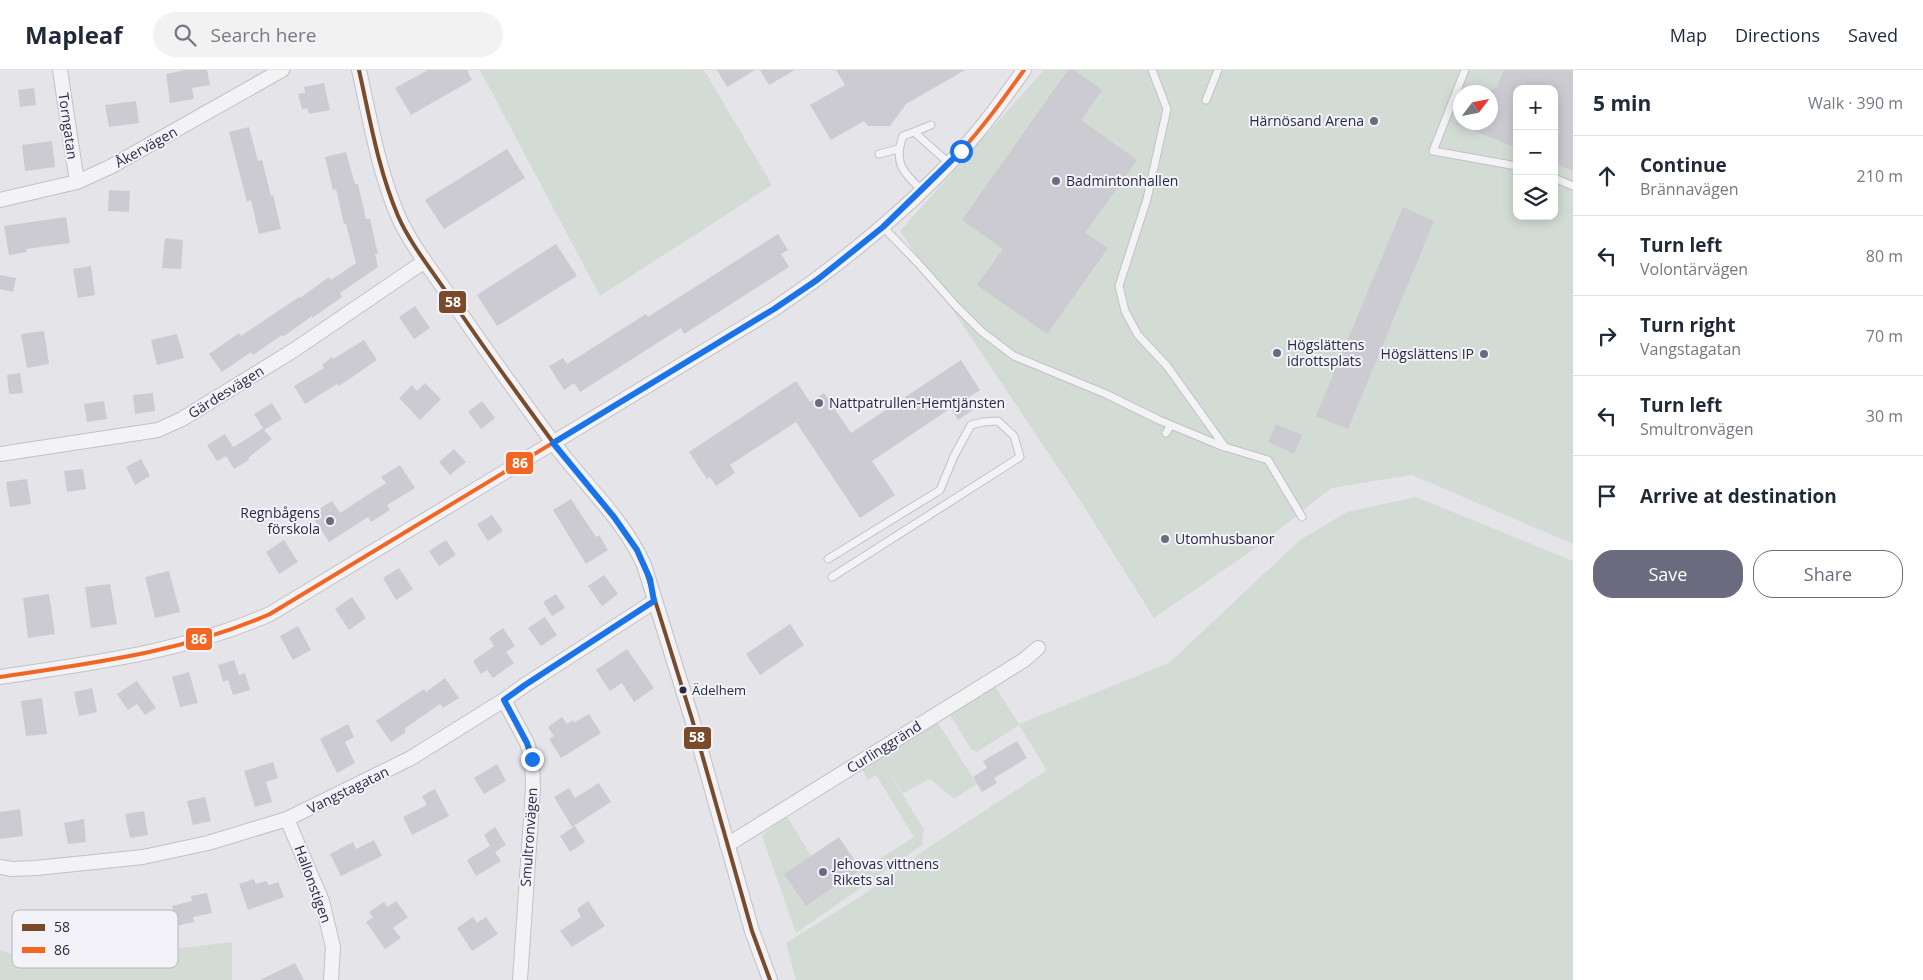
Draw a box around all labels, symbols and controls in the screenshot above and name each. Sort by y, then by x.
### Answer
search box [153,12,503,57]
text: Mapleaf [25,18,123,51]
icon: search [171,21,199,49]
text: Search here [211,22,316,48]
text: Map [1670,23,1707,47]
text: Directions [1735,23,1820,47]
text: Saved [1848,23,1898,47]
north arrow [1453,85,1498,130]
map controls [1513,85,1558,220]
button: + [1513,85,1558,130]
text: 5 min [1593,89,1651,117]
street label: Torngatan [54,91,83,161]
text: Walk · 390 m [1808,92,1903,114]
place label: Härnösand Arena [1249,111,1364,130]
marker: Härnösand Arena [1368,115,1380,127]
street label: Åkervägen [111,122,180,172]
button: − [1513,130,1558,175]
route start [950,140,973,163]
text: Continue [1640,152,1727,178]
icon: ahead [1593,162,1621,190]
text: 210 m [1857,165,1903,187]
place label: Badmintonhallen [1066,171,1178,190]
marker: Badmintonhallen [1050,175,1062,187]
button: layers [1513,175,1558,220]
text: Brännavägen [1640,178,1739,200]
text: Turn left [1640,232,1722,258]
icon: left [1593,242,1621,270]
text: 80 m [1866,245,1903,267]
text: Volontärvägen [1640,258,1748,280]
line badge: 58 [438,290,467,314]
text: 58 [445,292,461,311]
text: Turn right [1640,312,1735,338]
icon: right [1593,322,1621,350]
text: 70 m [1866,325,1903,347]
place label: Högslättens idrottsplats [1287,335,1365,370]
text: Vangstagatan [1640,338,1741,360]
place label: Högslättens IP [1381,344,1474,363]
marker: Högslättens idrottsplats [1271,347,1283,359]
marker: Högslättens IP [1478,348,1490,360]
street label: Gärdesvägen [184,361,267,422]
text: Turn left [1640,392,1722,418]
place label: Nattpatrullen-Hemtjänsten [829,393,1005,412]
marker: Nattpatrullen-Hemtjänsten [813,397,825,409]
icon: left [1593,402,1621,430]
text: 30 m [1866,405,1903,427]
text: Smultronvägen [1640,418,1753,440]
line badge: 86 [505,451,534,475]
text: 86 [512,453,528,472]
icon: arrive [1593,482,1621,510]
text: Arrive at destination [1640,483,1837,509]
place label: Regnbågens förskola [240,503,320,538]
marker: Regnbågens förskola [324,515,336,527]
place label: Utomhusbanor [1175,529,1275,548]
marker: Utomhusbanor [1159,533,1171,545]
button: Save [1593,550,1743,598]
button: Share [1753,550,1903,598]
line badge: 86 [185,627,213,651]
text: 86 [191,629,207,648]
place label: Ädelhem [692,681,746,699]
marker: Ädelhem [678,685,688,695]
street label: Curlinggränd [843,716,925,777]
line badge: 58 [683,726,712,750]
text: 58 [689,727,705,746]
route end [521,748,544,771]
street label: Vangstagatan [304,762,392,817]
street label: Smultronvägen [516,787,541,887]
street label: Hallonstigen [291,842,336,925]
place label: Jehovas vittnens Rikets sal [831,854,939,889]
marker: Jehovas vittnens Rikets sal [817,866,829,878]
legend [12,910,178,968]
text: 58 [54,917,70,936]
text: 86 [54,940,70,959]

